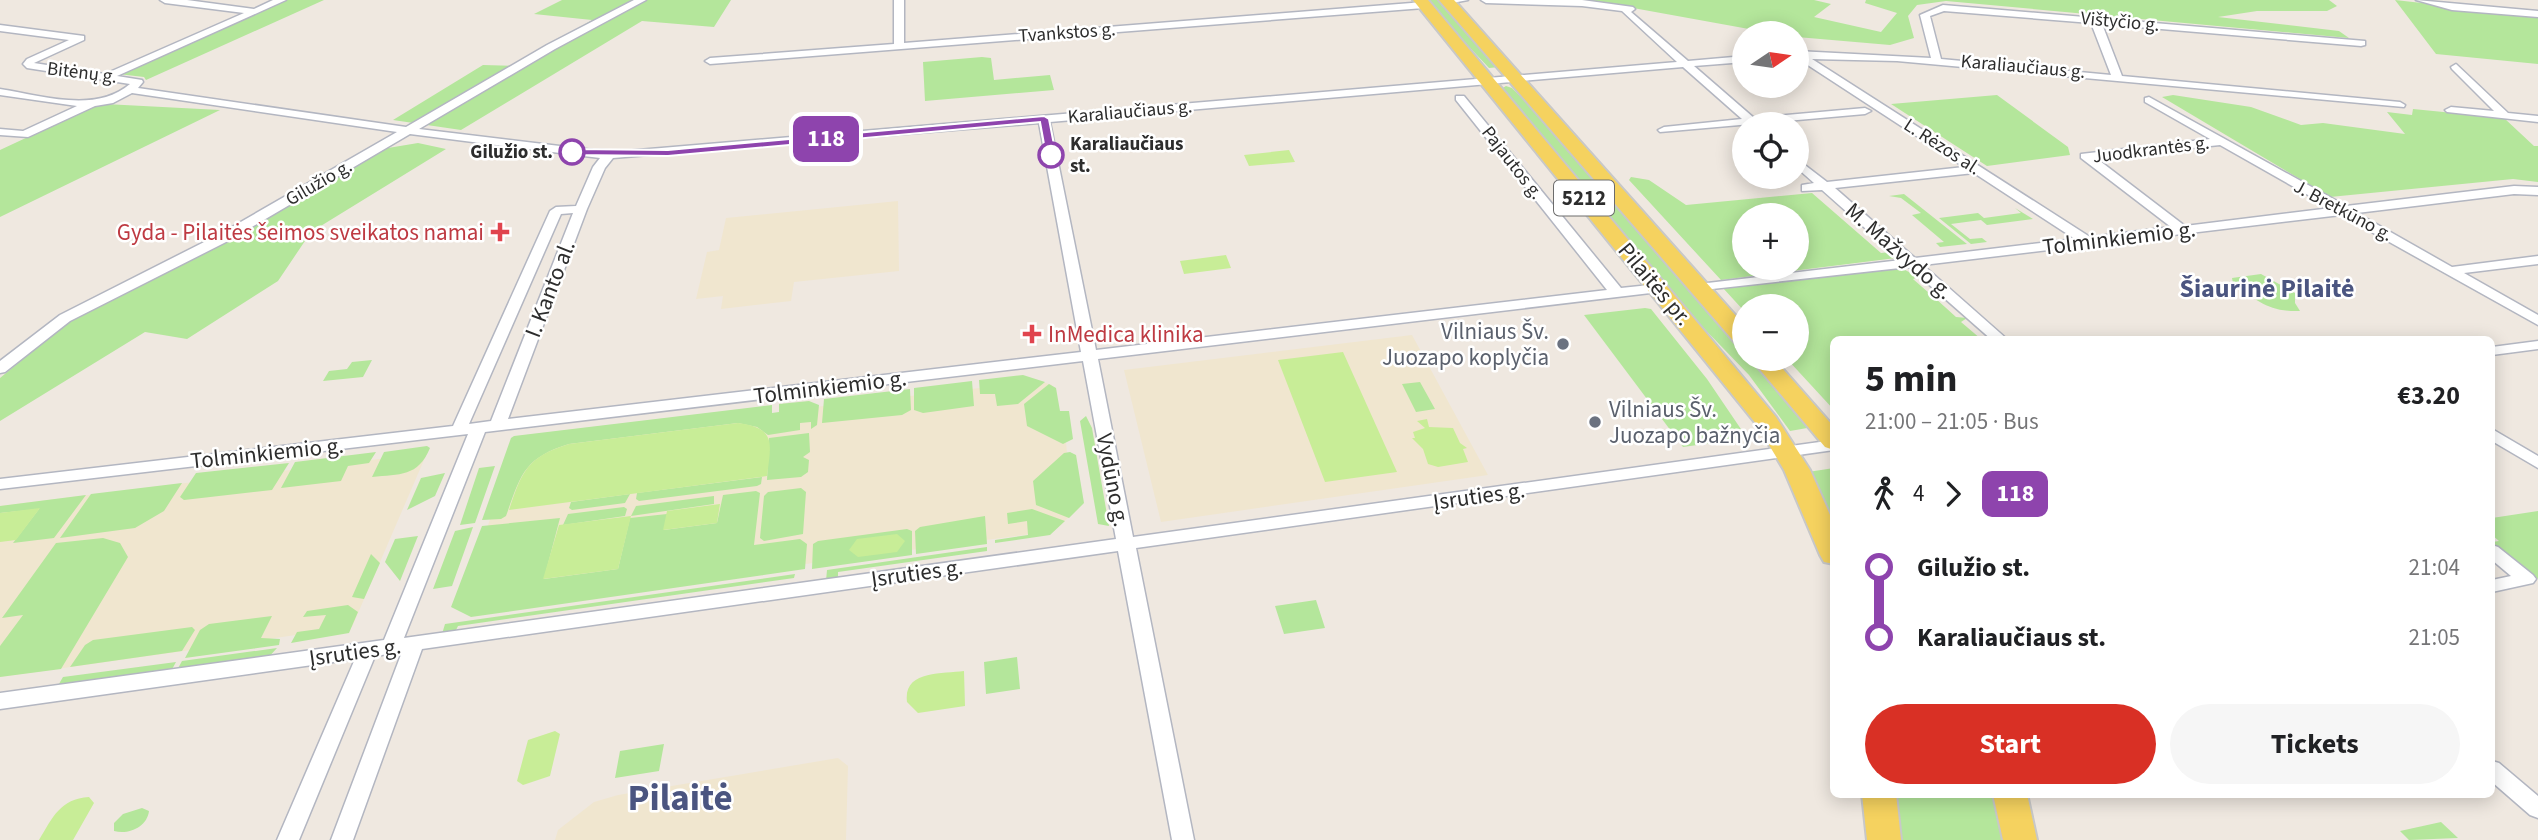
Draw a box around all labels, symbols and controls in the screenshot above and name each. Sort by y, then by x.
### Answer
street label: Vištyčio g. [2079,5,2161,39]
street label: Tvankstos g. [1017,16,1117,50]
north arrow [1732,21,1810,98]
map controls [1732,21,1809,371]
street label: Karaliaučiaus g. [1960,48,2086,86]
street label: Bitėnų g. [45,55,119,91]
street label: Karaliaučiaus g. [1067,93,1193,131]
button: locate [1732,112,1809,189]
street label: L. Rėzos al. [1898,112,1986,182]
line badge: 118 [786,116,866,162]
text: 118 [807,121,845,156]
street label: Pajautos g. [1475,121,1549,205]
street label: Juodkrantės g. [2091,129,2211,171]
place label: Karaliaučiaus st. [1070,131,1184,180]
place label: Gilužio st. [470,139,553,166]
marker: Gilužio st. [559,139,585,165]
marker: Karaliaučiaus st. [1038,142,1064,168]
street label: Gilužio g. [281,153,357,213]
street label: J. Bretkūno g. [2289,174,2397,248]
road number: 5212 [1554,180,1614,216]
street label: M. Mažvydo g. [1838,195,1960,307]
button: + [1732,203,1809,280]
street label: Tolminkiemio g. [2041,212,2197,264]
place label: Gyda - Pilaitės šeimos sveikatos namai [117,216,484,249]
marker: Gyda - Pilaitės šeimos sveikatos namai [490,222,510,242]
street label: Pilaitės pr. [1610,235,1700,333]
street label: I. Kanto al. [516,236,584,342]
district label: Šiaurinė Pilaitė [2179,270,2355,307]
button: − [1732,294,1809,371]
place label: Vilniaus Šv. Juozapo koplyčia [1382,315,1549,374]
place label: InMedica klinika [1048,318,1204,351]
marker: InMedica klinika [1022,324,1042,344]
marker: Vilniaus Šv. Juozapo koplyčia [1555,336,1571,352]
text: 5 min [1865,352,1957,406]
street label: Tolminkiemio g. [752,361,908,413]
text: €3.20 [2397,377,2460,414]
place label: Vilniaus Šv. Juozapo bažnyčia [1609,393,1780,452]
text: 21:00 – 21:05 · Bus [1865,405,2039,438]
marker: Vilniaus Šv. Juozapo bažnyčia [1587,414,1603,430]
street label: Tolminkiemio g. [189,429,345,477]
street label: Vydūno g. [1088,430,1138,530]
street label: Įsruties g. [1431,473,1527,519]
icon: walk [1865,475,1903,513]
icon: forward [1934,475,1972,513]
text: 118 [1996,476,2034,511]
text: 4 [1913,477,1924,510]
text: Gilužio st. [1917,549,2030,586]
street label: Įsruties g. [869,550,965,596]
text: 21:04 [2409,551,2460,584]
text: Karaliaučiaus st. [1917,619,2106,656]
text: 21:05 [2409,621,2460,654]
street label: Įsruties g. [307,629,403,675]
button: Start [1865,704,2156,784]
button: Tickets [2170,704,2460,784]
district label: Pilaitė [627,772,733,825]

